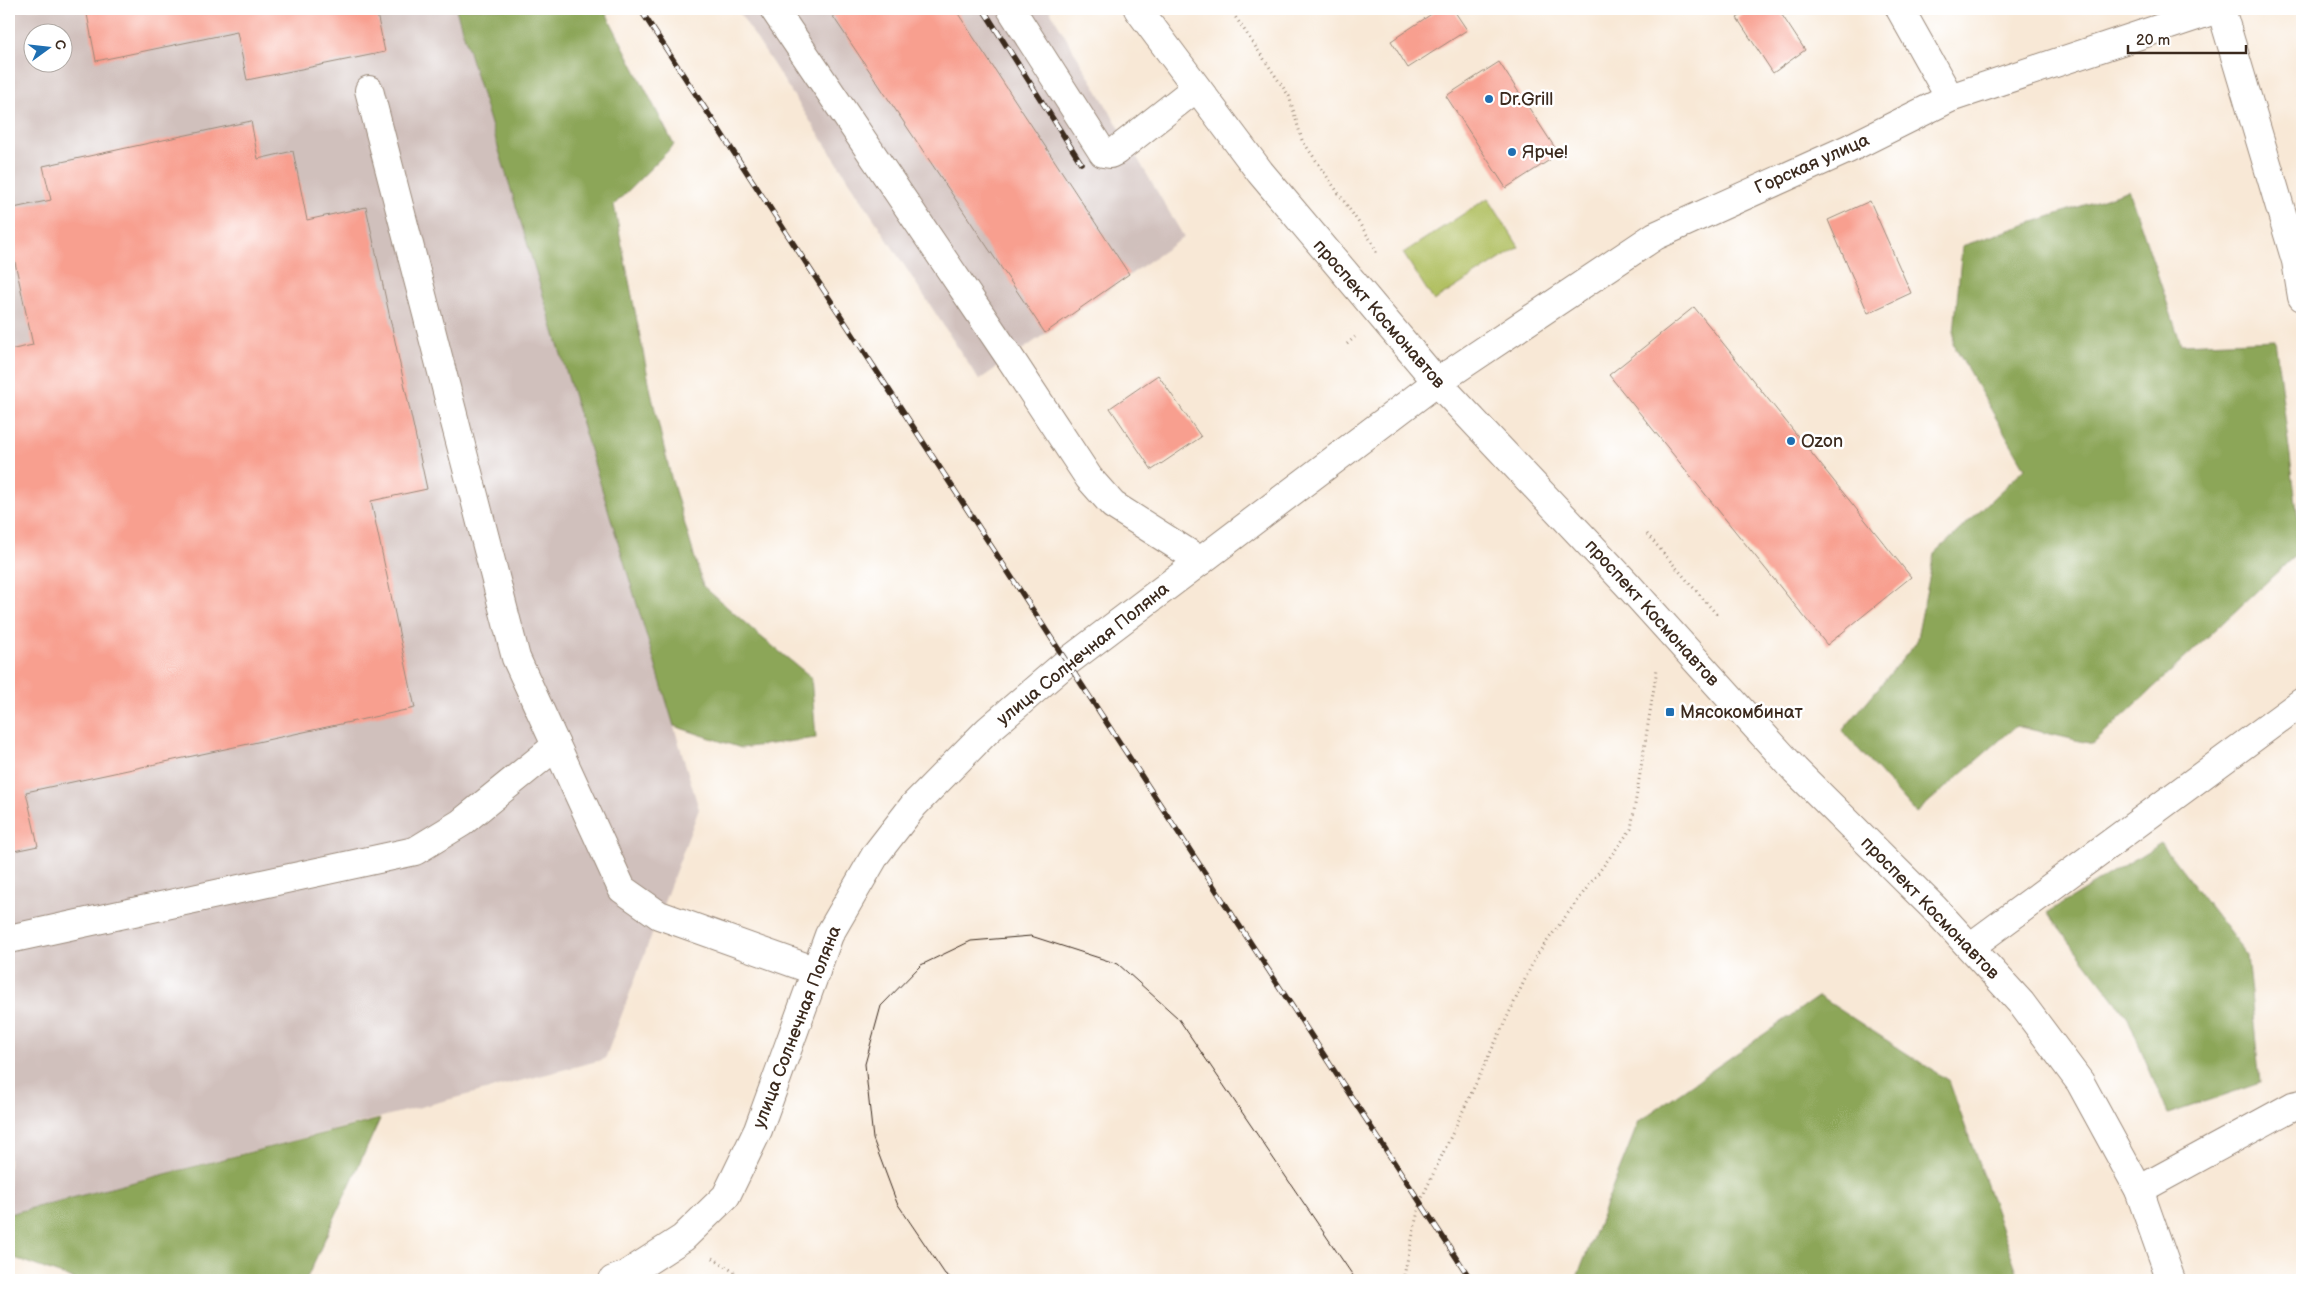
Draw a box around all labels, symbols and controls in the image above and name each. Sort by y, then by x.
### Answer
north arrow [22,22,72,72]
scale bar [2128,22,2246,54]
text: 20 m [2136,31,2170,50]
text: С [51,38,70,52]
place label: Dr.Grill [1499,89,1553,110]
marker: Dr.Grill [1483,93,1495,105]
street label: Горская улица [1752,129,1873,199]
place label: Ярче! [1522,142,1568,163]
marker: Ярче! [1506,146,1518,158]
street label: проспект Космонавтов [1309,235,1450,393]
place label: Ozon [1801,431,1843,452]
marker: Ozon [1785,435,1797,447]
street label: проспект Космонавтов [1581,535,1724,691]
street label: улица Солнечная Поляна [993,578,1174,730]
place label: Мясокомбинат [1680,702,1804,723]
marker: Мясокомбинат [1664,706,1676,718]
street label: проспект Космонавтов [1856,832,2004,984]
street label: улица Солнечная Поляна [749,922,845,1131]

